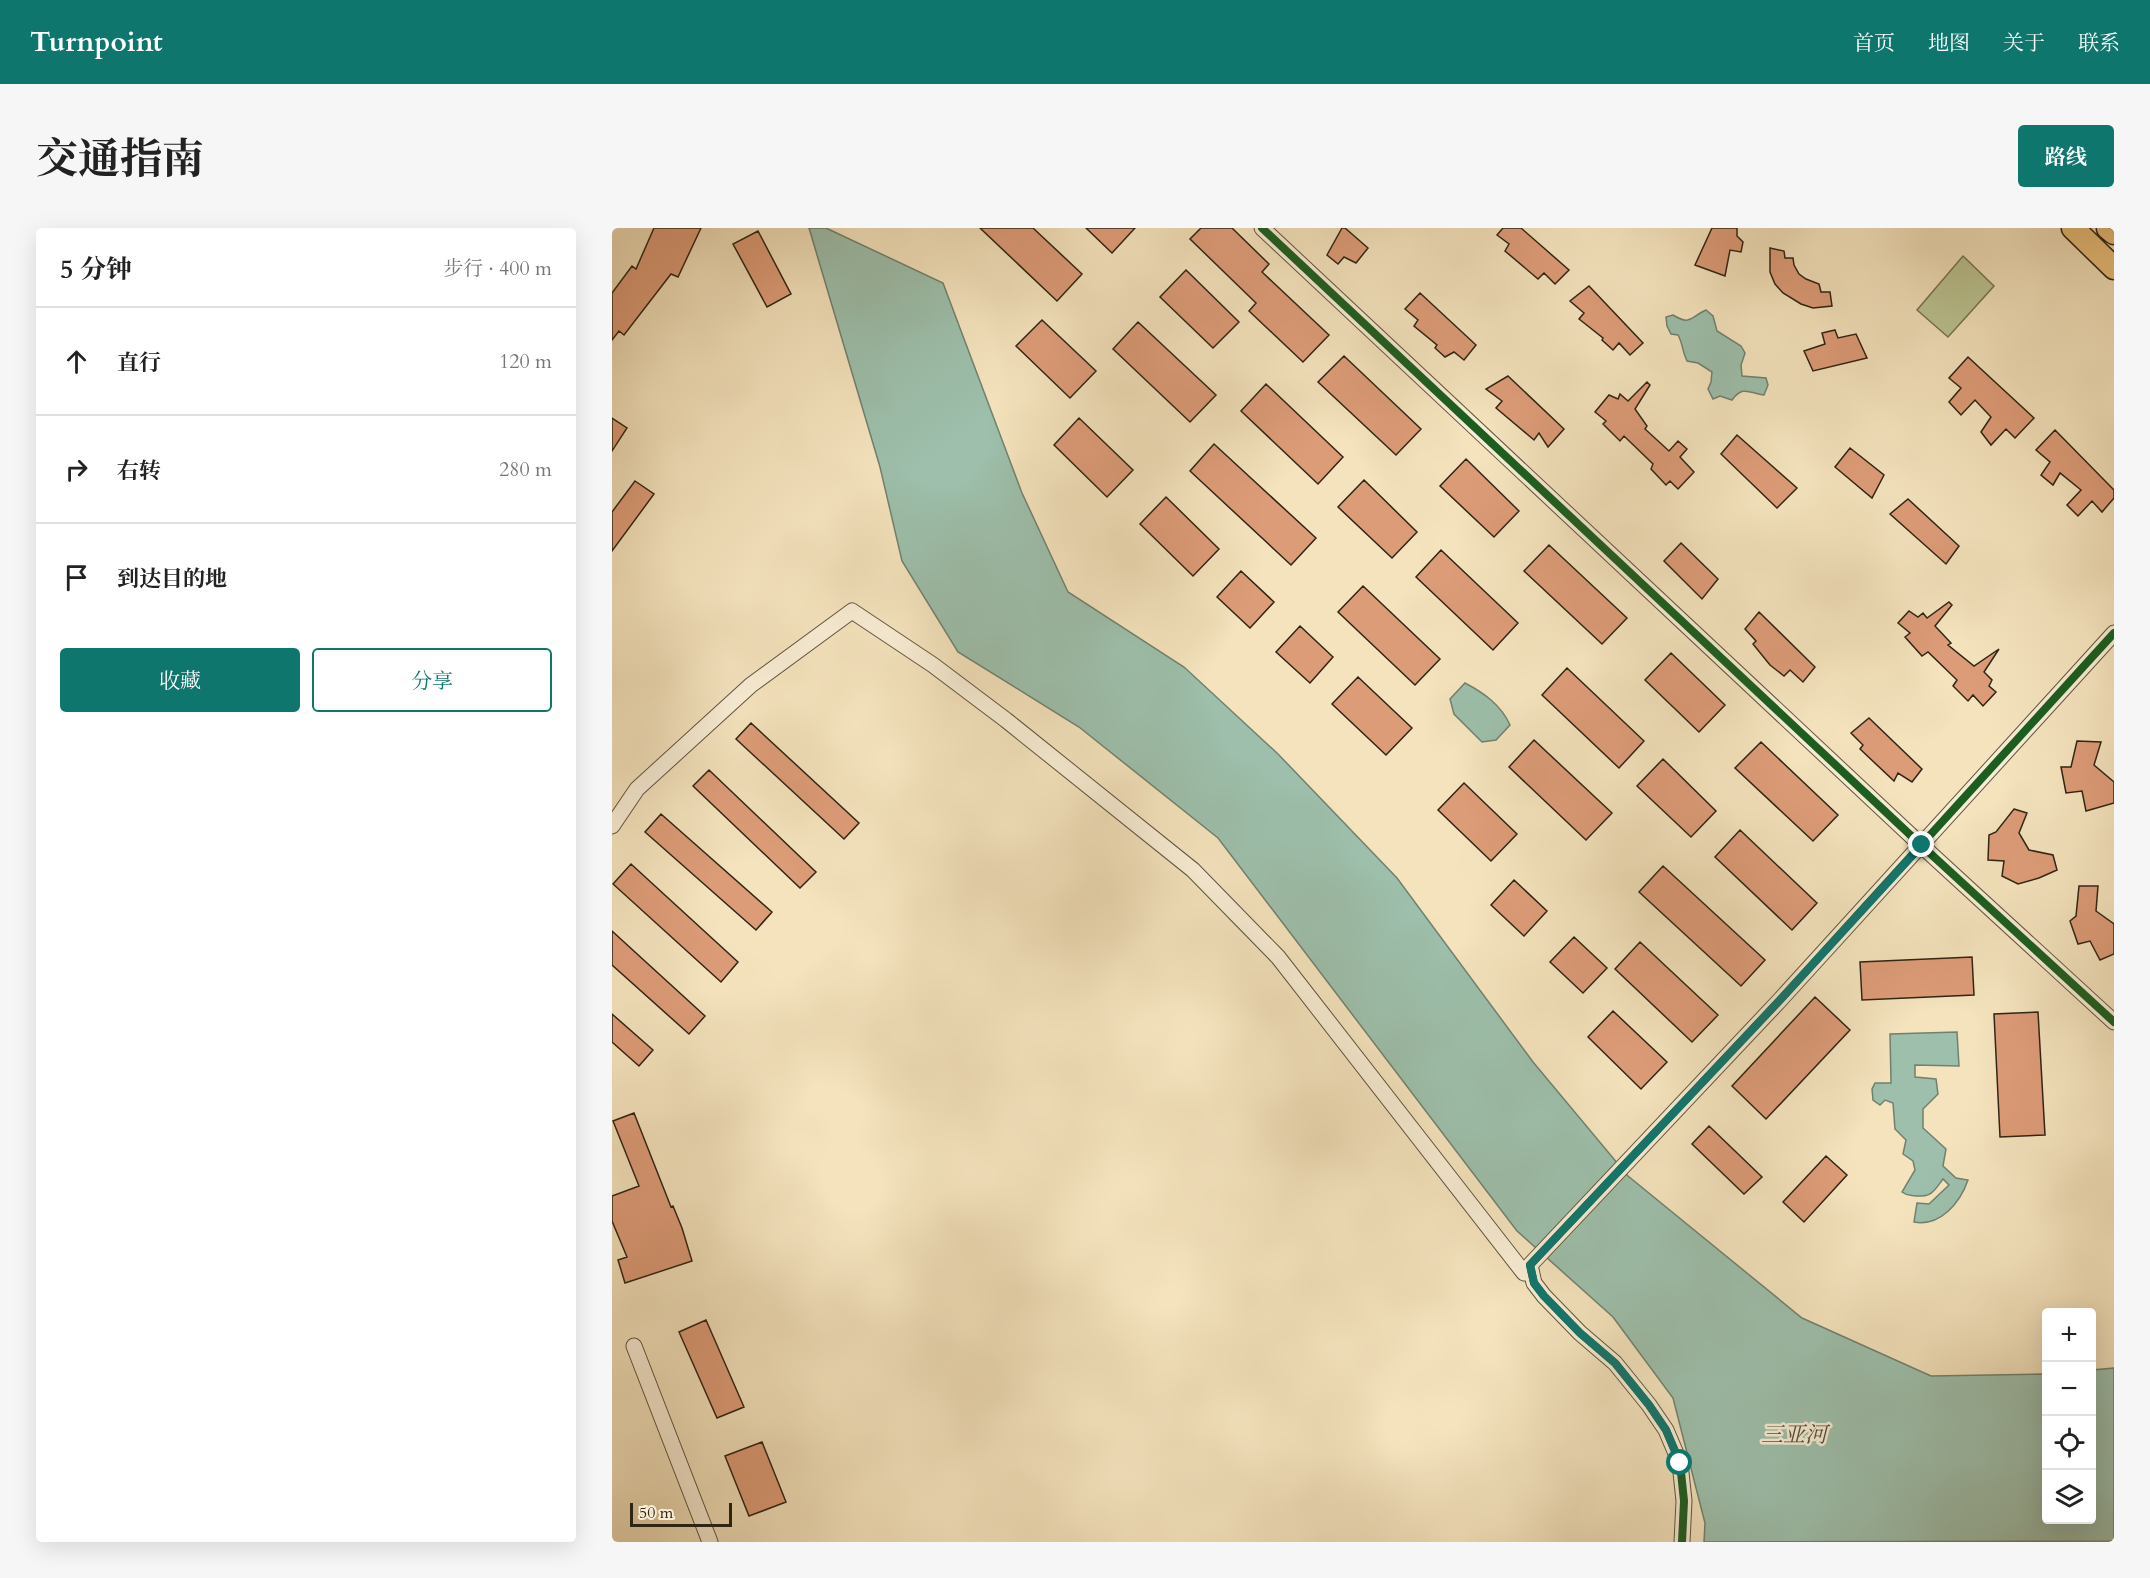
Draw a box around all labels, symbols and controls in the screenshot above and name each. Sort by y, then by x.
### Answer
text: Turnpoint [30,23,163,61]
text: 首页 [1853,29,1895,58]
text: 地图 [1928,29,1970,58]
text: 关于 [2003,29,2045,58]
text: 联系 [2078,29,2120,58]
button: 路线 [2018,125,2114,187]
text: 交通指南 [36,131,204,188]
text: 5 分钟 [60,252,132,287]
text: 步行 · 400 m [443,255,552,282]
icon: ahead [60,345,93,378]
text: 直行 [117,348,161,378]
text: 120 m [499,348,552,375]
icon: right [60,453,93,486]
text: 右转 [117,456,161,486]
text: 280 m [499,456,552,483]
icon: arrive [60,561,93,594]
text: 到达目的地 [117,564,227,594]
button: 收藏 [60,648,300,712]
button: 分享 [312,648,552,712]
route end [1908,831,1934,857]
map controls [2042,1308,2096,1524]
button: + [2042,1308,2096,1362]
button: − [2042,1362,2096,1416]
button: locate [2042,1416,2096,1470]
water label: 三亚河 [1761,1420,1831,1450]
route start [1666,1449,1692,1475]
button: layers [2042,1470,2096,1524]
scale bar [630,1500,732,1528]
text: 50 m [639,1502,673,1524]

